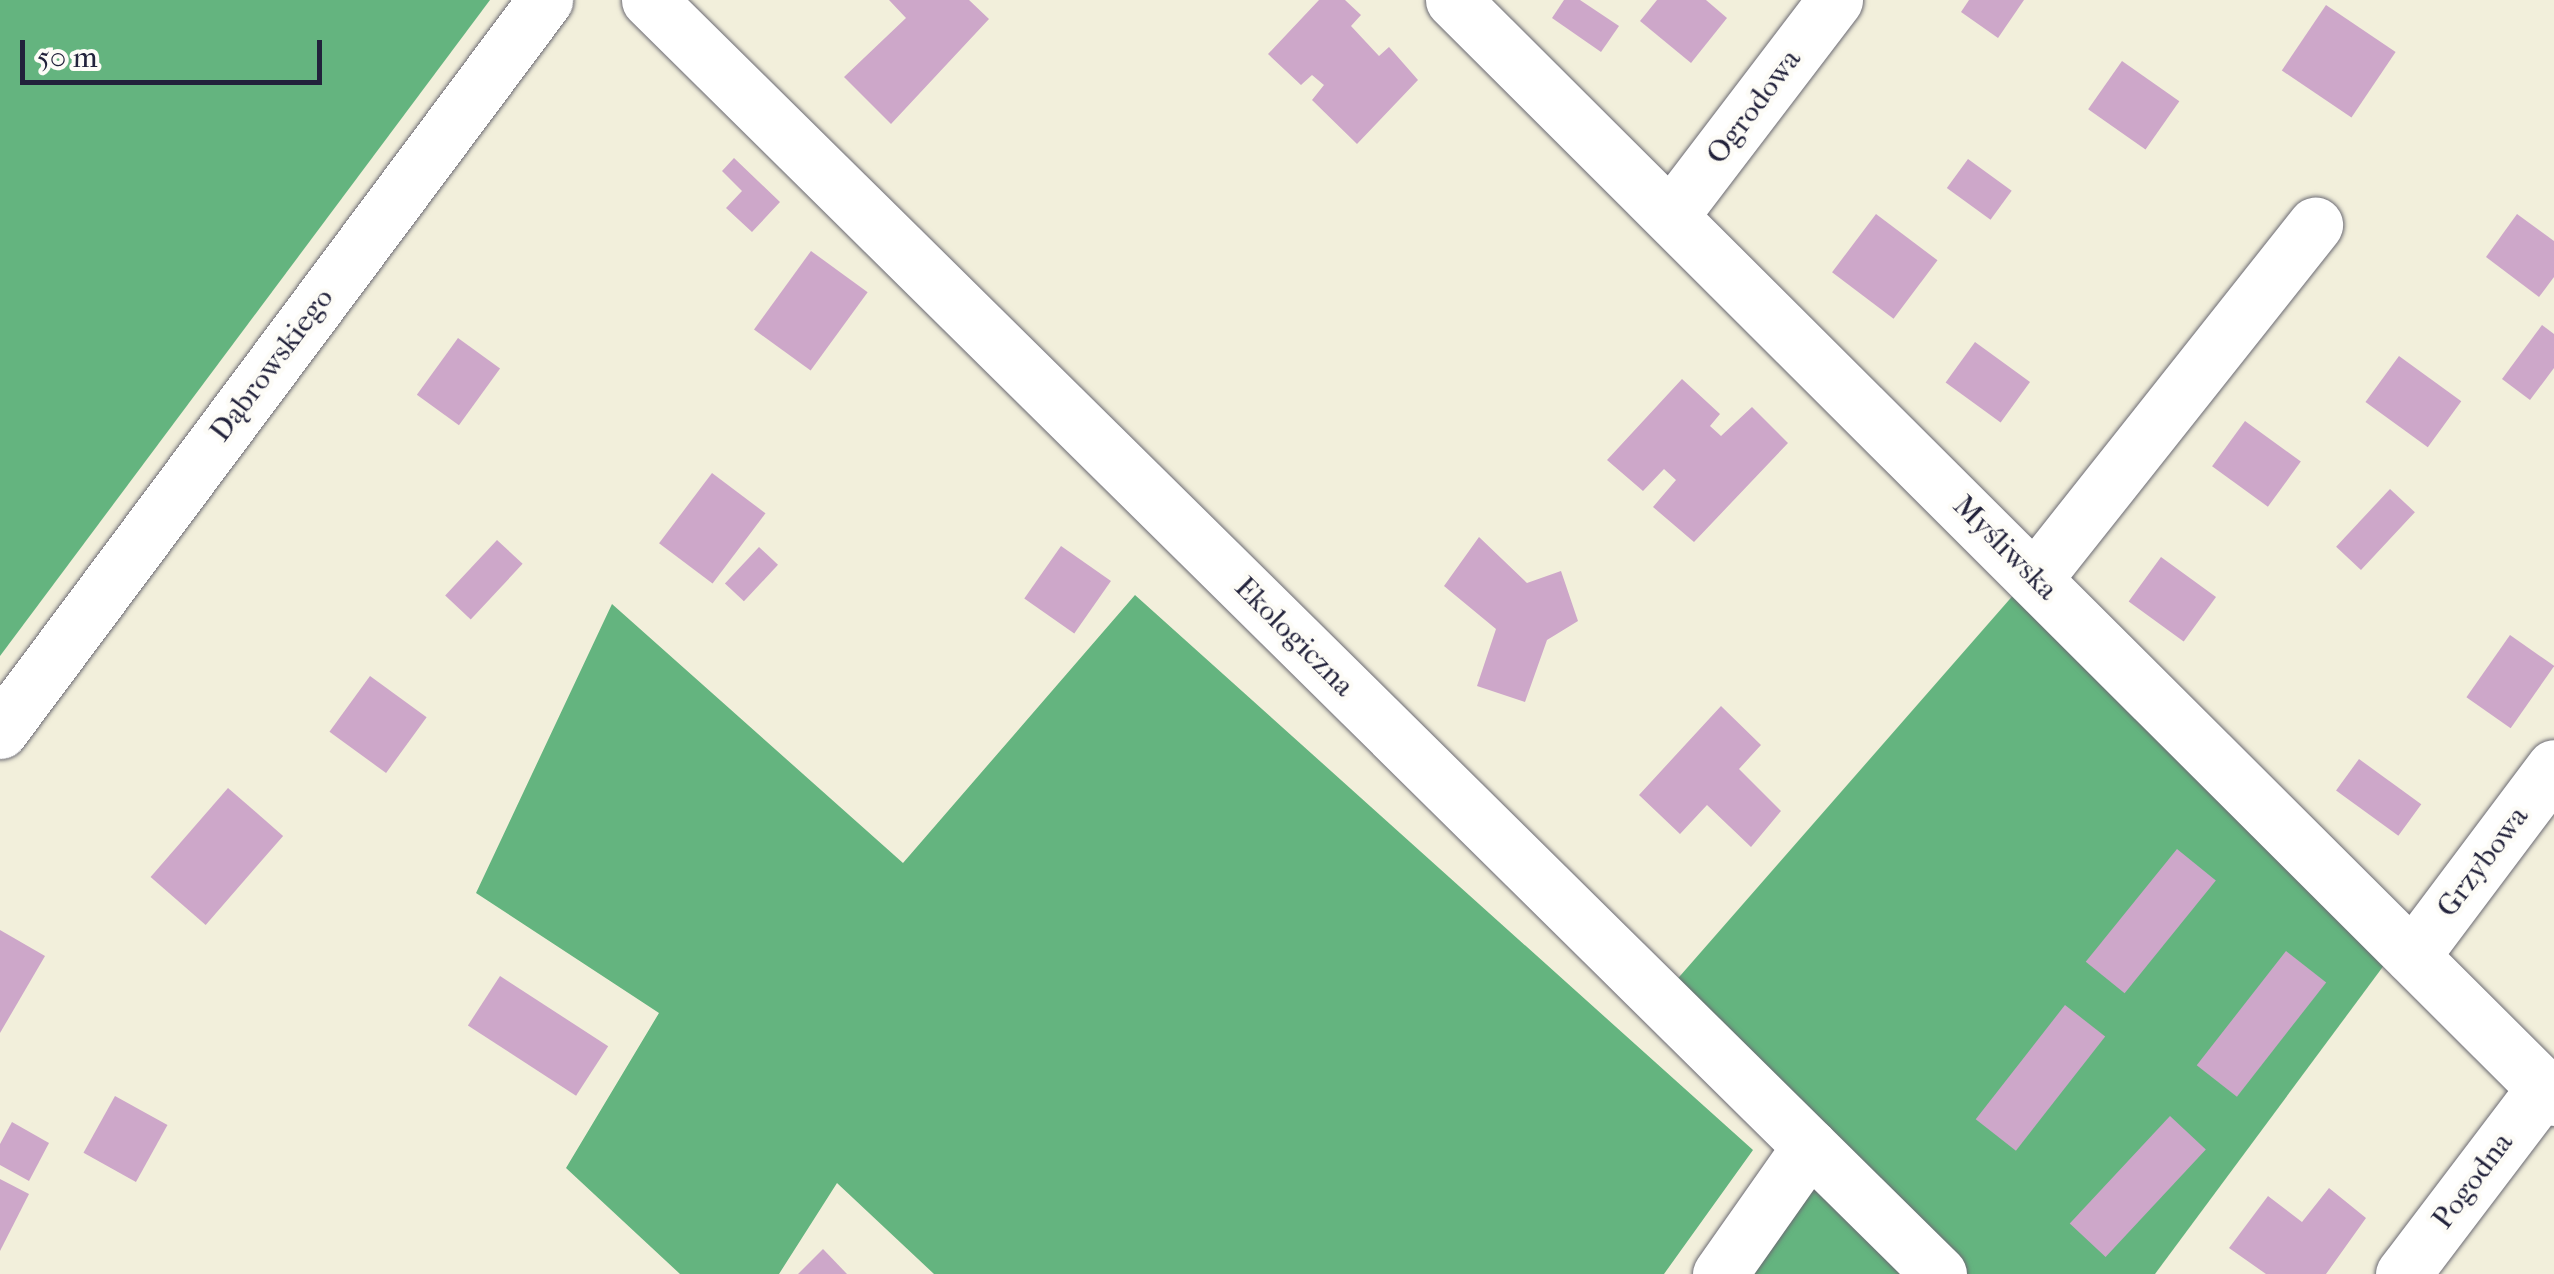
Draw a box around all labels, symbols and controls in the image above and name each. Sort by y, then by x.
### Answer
scale bar [25,20,328,82]
text: 50 m [37,40,98,75]
street label: Ogrodowa [1699,42,1809,172]
street label: Dąbrowskiego [203,281,341,449]
street label: Myśliwska [1945,488,2065,608]
street label: Ekologiczna [1227,570,1361,704]
street label: Grzybowa [2430,799,2536,925]
street label: Pogodna [2425,1126,2521,1236]

